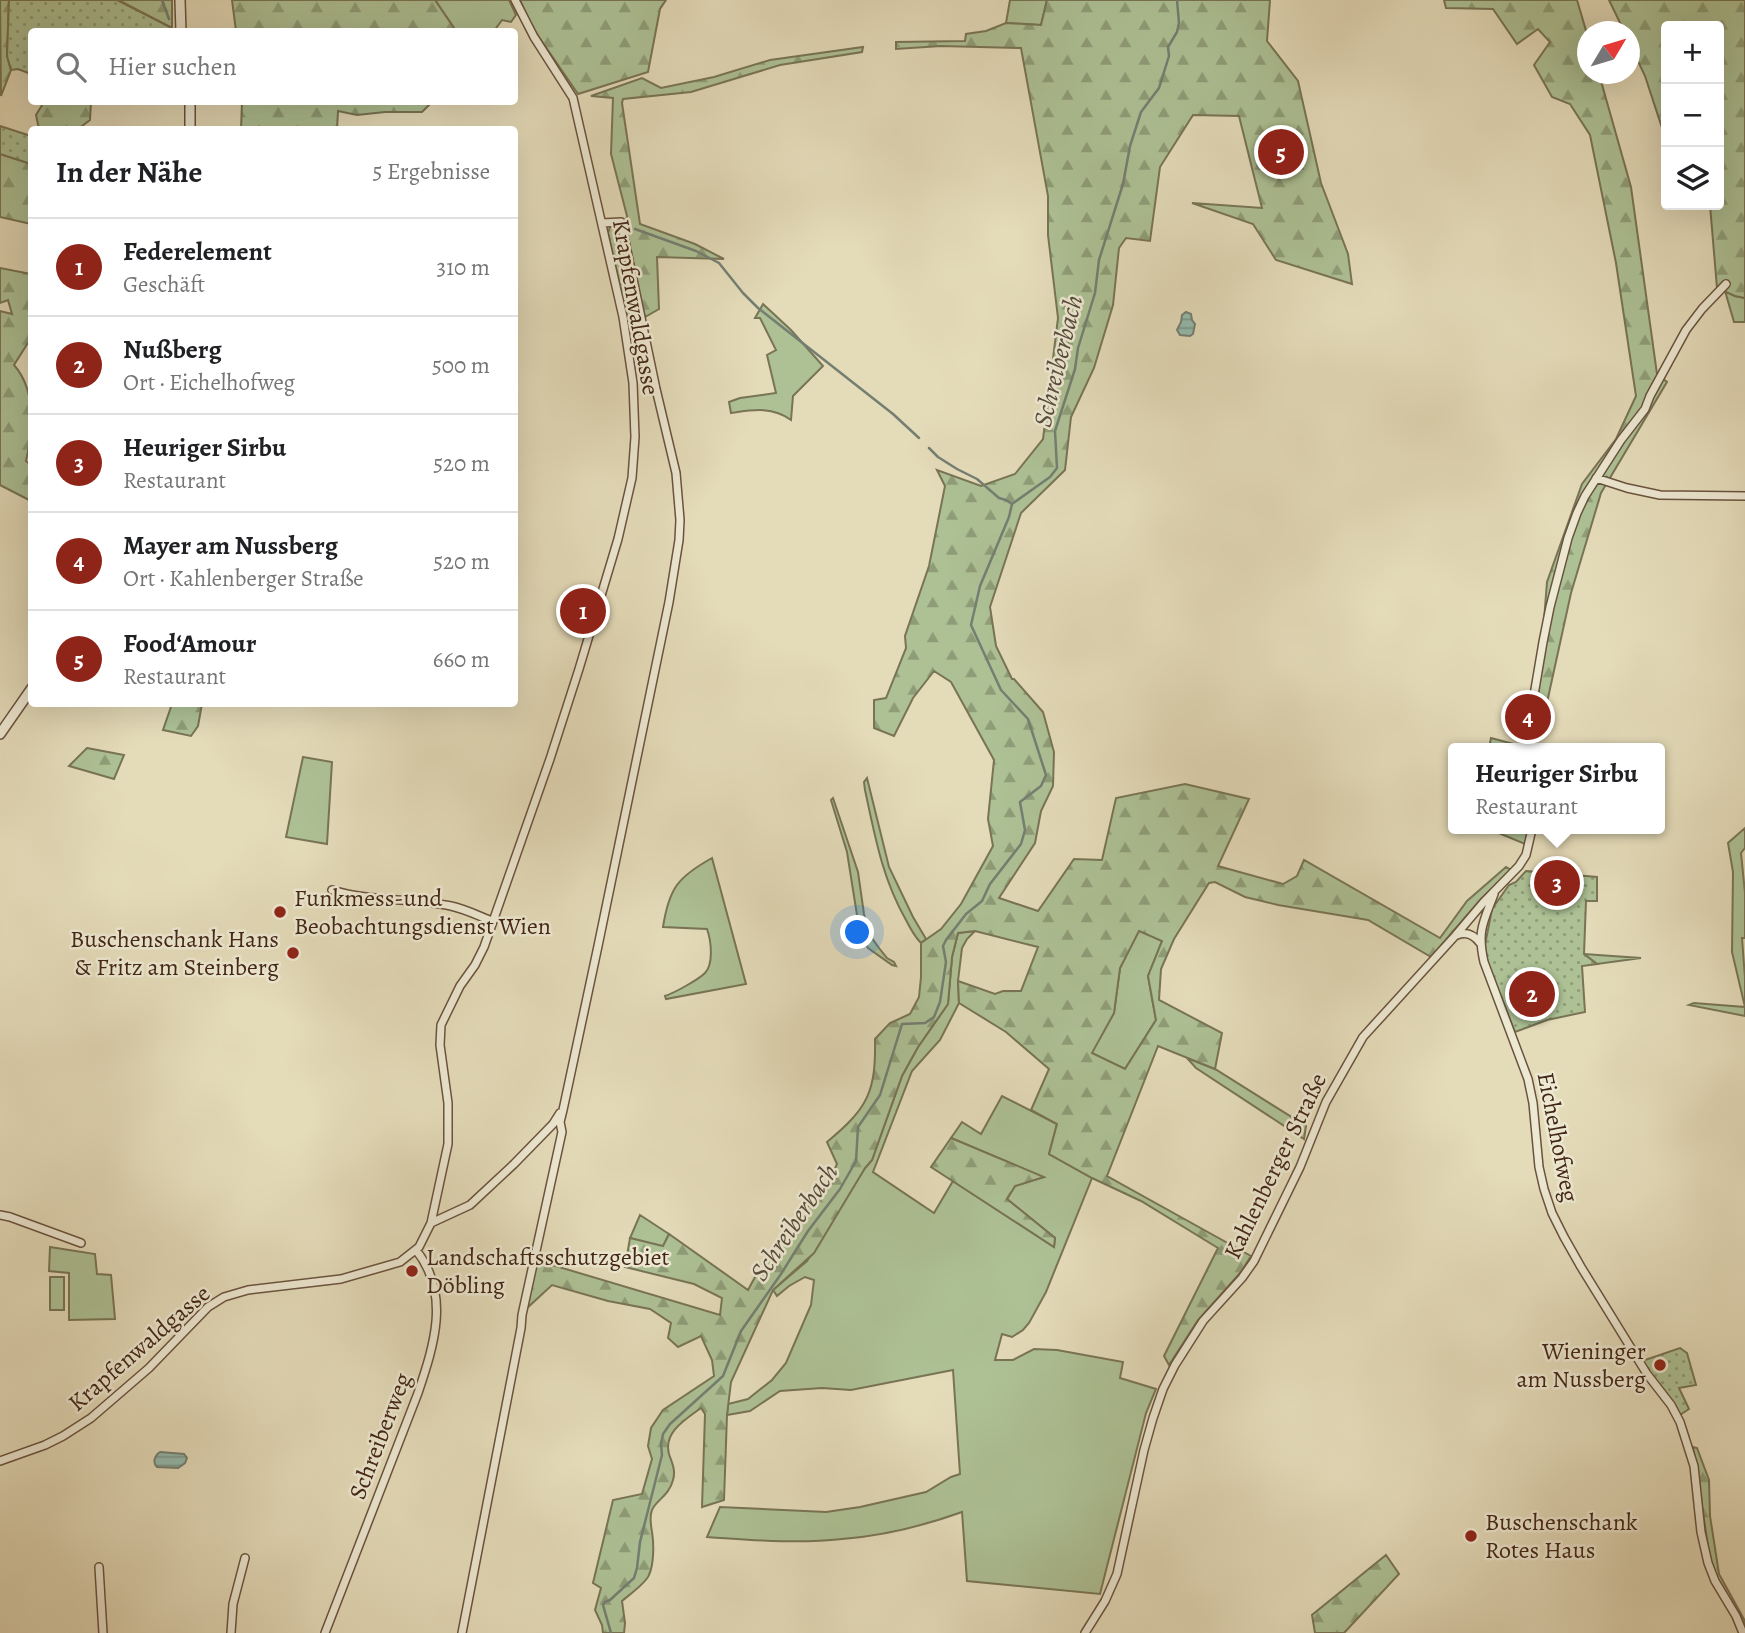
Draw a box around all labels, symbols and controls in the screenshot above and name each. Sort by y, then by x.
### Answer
north arrow [1577,21,1640,84]
map controls [1661,21,1724,210]
button: + [1661,21,1724,84]
search box [28,28,518,105]
icon: search [52,48,90,86]
text: Hier suchen [108,49,237,84]
button: − [1661,84,1724,147]
pin: 5 [1258,126,1304,178]
button: layers [1661,147,1724,210]
text: In der Nähe [56,152,202,192]
text: 5 Ergebnisse [372,156,490,187]
street label: Krapfenwaldgasse [605,216,667,398]
text: Federelement [123,234,272,269]
text: 1 [75,252,83,283]
text: 310 m [437,252,490,283]
text: Geschäft [123,269,205,300]
water label: Schreiberbach [1025,291,1091,431]
text: Nußberg [123,332,222,367]
text: 2 [73,350,85,381]
text: 500 m [432,350,490,381]
text: Ort · Eichelhofweg [123,367,295,398]
text: Heuriger Sirbu [123,430,286,465]
text: 3 [74,448,84,479]
text: 520 m [433,448,490,479]
text: Restaurant [123,465,226,496]
text: Mayer am Nussberg [123,528,338,563]
text: 4 [74,546,84,577]
text: 520 m [433,546,490,577]
text: Ort · Kahlenberger Straße [123,563,364,594]
pin: 1 [560,585,606,637]
text: Food‘Amour [123,626,256,661]
text: 5 [74,644,84,675]
text: 660 m [433,644,490,675]
text: Restaurant [123,661,226,692]
pin: 4 [1505,691,1551,743]
popup [1448,743,1665,834]
text: Heuriger Sirbu [1475,756,1638,791]
text: Restaurant [1475,791,1578,822]
pin: 3 [1534,857,1580,909]
place label: Funkmess-und Beobachtungsdienst Wien [294,882,551,942]
marker: Funkmess-und Beobachtungsdienst Wien [272,904,288,920]
your location [840,915,874,949]
place label: Buschenschank Hans & Fritz am Steinberg [70,923,279,983]
marker: Buschenschank Hans & Fritz am Steinberg [285,945,301,961]
pin: 2 [1509,968,1555,1020]
street label: Kahlenberger Straße [1216,1068,1334,1264]
street label: Eichelhofweg [1530,1069,1586,1205]
water label: Schreiberbach [742,1156,846,1288]
place label: Landschaftsschutzgebiet Döbling [426,1241,670,1301]
marker: Landschaftsschutzgebiet Döbling [404,1263,420,1279]
street label: Krapfenwaldgasse [61,1277,217,1419]
place label: Wieninger am Nussberg [1516,1335,1646,1395]
marker: Wieninger am Nussberg [1652,1357,1668,1373]
street label: Schreiberweg [341,1368,419,1504]
place label: Buschenschank Rotes Haus [1485,1506,1638,1566]
marker: Buschenschank Rotes Haus [1463,1528,1479,1544]

